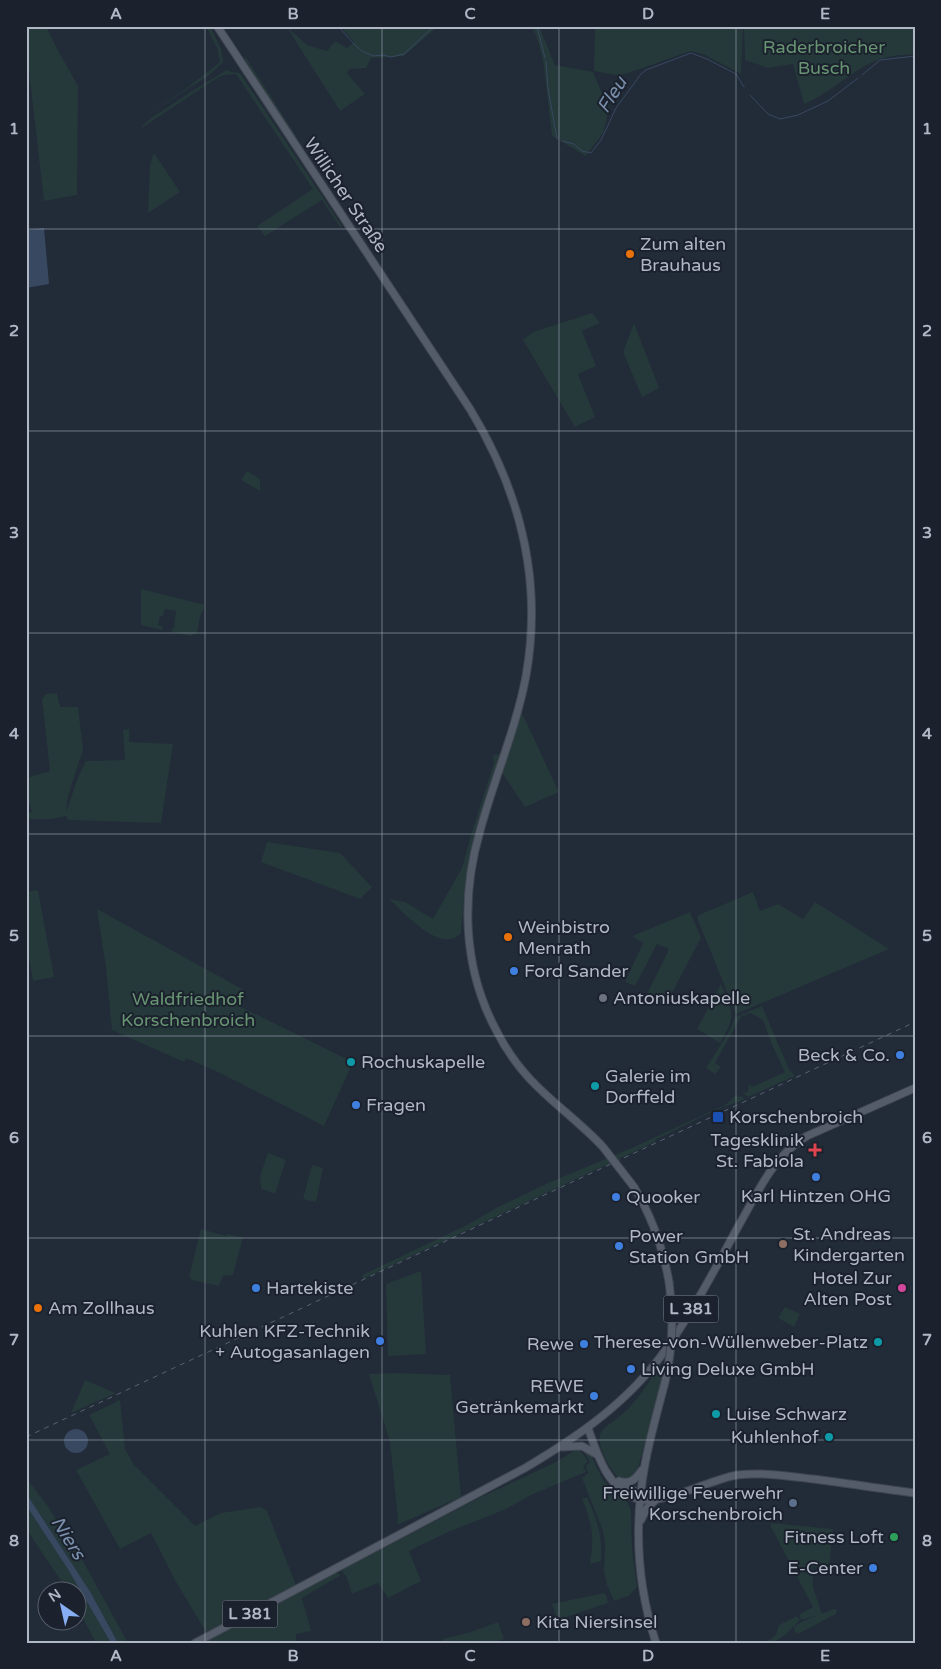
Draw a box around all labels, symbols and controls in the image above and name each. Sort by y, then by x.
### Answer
text: A [110,4,122,24]
text: B [287,4,299,24]
text: C [464,4,476,24]
text: D [642,4,654,24]
text: E [820,4,830,24]
park label: Raderbroicher Busch [763,36,885,79]
water label: Fleu [592,72,632,117]
text: 1 [9,119,19,139]
text: 1 [922,119,932,139]
street label: Willicher Straße [299,133,393,257]
place label: Zum alten Brauhaus [640,233,726,276]
marker: Zum alten Brauhaus [624,248,636,260]
text: 2 [9,321,19,341]
text: 2 [922,321,932,341]
text: 3 [9,523,19,543]
text: 3 [922,523,932,543]
text: 4 [9,724,19,744]
text: 4 [922,724,932,744]
place label: Weinbistro Menrath [518,916,610,959]
text: 5 [9,926,19,946]
text: 5 [922,926,932,946]
marker: Weinbistro Menrath [502,931,514,943]
place label: Ford Sander [524,960,629,982]
marker: Ford Sander [508,965,520,977]
place label: Antoniuskapelle [613,987,750,1009]
park label: Waldfriedhof Korschenbroich [121,988,255,1031]
marker: Antoniuskapelle [597,992,609,1004]
place label: Beck & Co. [798,1044,890,1066]
marker: Beck & Co. [894,1049,906,1061]
place label: Rochuskapelle [361,1051,485,1073]
marker: Rochuskapelle [345,1056,357,1068]
place label: Galerie im Dorffeld [605,1065,691,1108]
marker: Galerie im Dorffeld [589,1080,601,1092]
place label: Fragen [366,1094,426,1116]
marker: Fragen [350,1099,362,1111]
place label: Korschenbroich [729,1106,863,1128]
marker: Korschenbroich [711,1110,725,1124]
text: 6 [9,1128,19,1148]
text: 6 [922,1128,932,1148]
place label: Tagesklinik St. Fabiola [710,1129,804,1172]
marker: Tagesklinik St. Fabiola [808,1143,822,1157]
marker: Karl Hintzen OHG [810,1171,822,1183]
place label: Karl Hintzen OHG [741,1185,891,1207]
place label: Quooker [626,1186,700,1208]
marker: Quooker [610,1191,622,1203]
place label: St. Andreas Kindergarten [793,1223,905,1266]
place label: Power Station GmbH [629,1225,749,1268]
marker: St. Andreas Kindergarten [777,1238,789,1250]
marker: Power Station GmbH [613,1240,625,1252]
place label: Hotel Zur Alten Post [803,1267,892,1310]
place label: Hartekiste [266,1277,353,1299]
marker: Hartekiste [250,1282,262,1294]
marker: Hotel Zur Alten Post [896,1282,908,1294]
road number: L 381 [664,1296,718,1322]
place label: Am Zollhaus [48,1297,155,1319]
marker: Am Zollhaus [32,1302,44,1314]
place label: Kuhlen KFZ-Technik + Autogasanlagen [199,1320,370,1363]
text: 7 [9,1330,19,1350]
text: 7 [922,1330,932,1350]
place label: Therese-von-Wüllenweber-Platz [594,1331,868,1353]
place label: Rewe [527,1333,574,1355]
marker: Kuhlen KFZ-Technik + Autogasanlagen [374,1335,386,1347]
marker: Therese-von-Wüllenweber-Platz [872,1336,884,1348]
marker: Rewe [578,1338,590,1350]
place label: Living Deluxe GmbH [641,1358,815,1380]
marker: Living Deluxe GmbH [625,1363,637,1375]
place label: REWE Getränkemarkt [455,1375,584,1418]
marker: REWE Getränkemarkt [588,1390,600,1402]
place label: Luise Schwarz [726,1403,847,1425]
marker: Luise Schwarz [710,1408,722,1420]
place label: Kuhlenhof [731,1426,819,1448]
marker: Kuhlenhof [823,1431,835,1443]
place label: Freiwillige Feuerwehr Korschenbroich [602,1482,783,1525]
marker: Freiwillige Feuerwehr Korschenbroich [787,1497,799,1509]
water label: Niers [46,1512,91,1565]
place label: Fitness Loft [784,1526,884,1548]
text: 8 [9,1531,19,1551]
marker: Fitness Loft [888,1531,900,1543]
text: 8 [922,1531,932,1551]
place label: E-Center [787,1557,863,1579]
marker: E-Center [867,1562,879,1574]
north arrow [38,1582,88,1632]
text: N [46,1585,64,1606]
road number: L 381 [222,1600,278,1628]
place label: Kita Niersinsel [536,1611,657,1633]
marker: Kita Niersinsel [520,1616,532,1628]
text: A [110,1646,122,1666]
text: B [287,1646,299,1666]
text: C [464,1646,476,1666]
text: D [642,1646,654,1666]
text: E [820,1646,830,1666]

